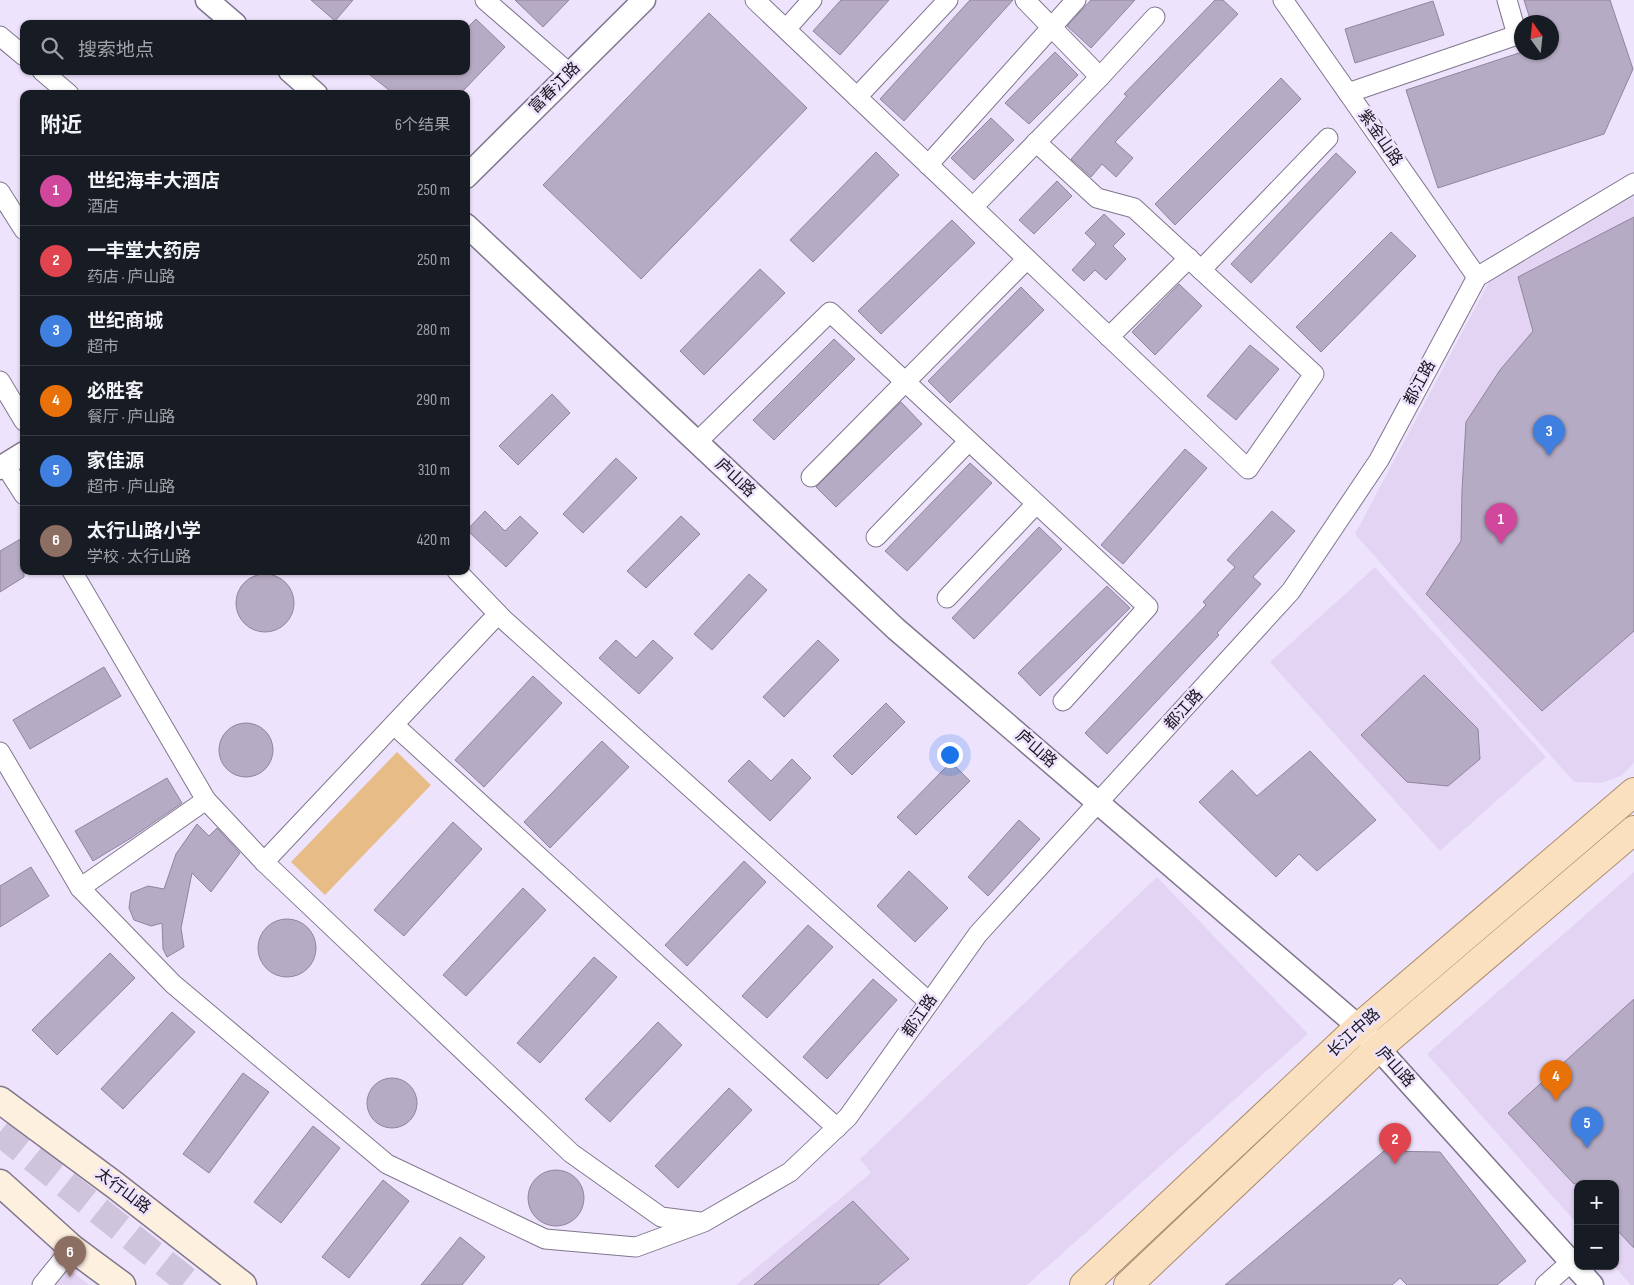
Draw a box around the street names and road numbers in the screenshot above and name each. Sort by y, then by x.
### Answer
street label: 富春江路 [526,59,584,117]
street label: 紫金山路 [1354,106,1406,170]
street label: 都江路 [1400,357,1440,409]
street label: 庐山路 [711,455,759,501]
street label: 都江路 [1161,686,1207,734]
street label: 庐山路 [1012,726,1060,772]
street label: 都江路 [898,991,942,1041]
street label: 长江中路 [1324,1005,1384,1061]
street label: 庐山路 [1372,1043,1418,1091]
street label: 太行山路 [92,1164,154,1218]

